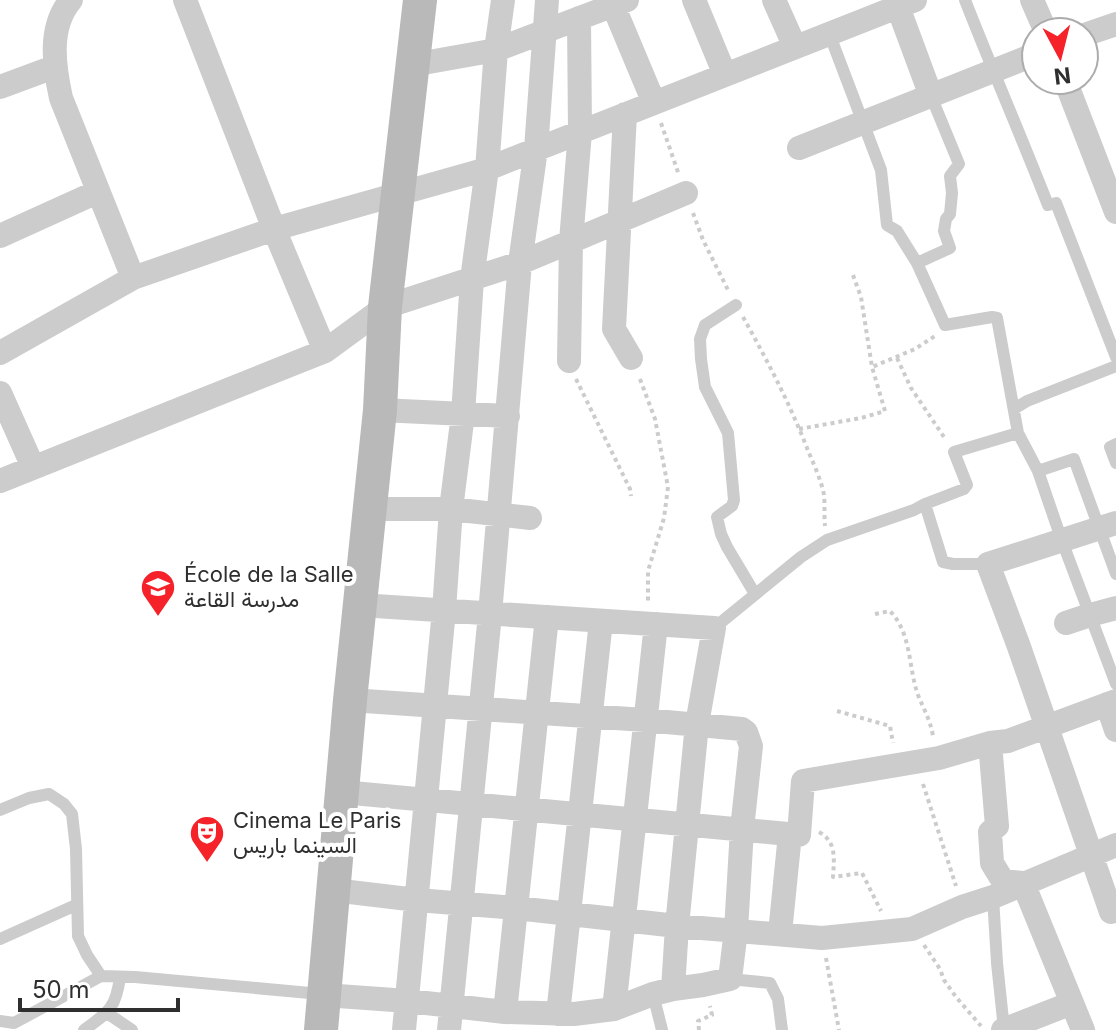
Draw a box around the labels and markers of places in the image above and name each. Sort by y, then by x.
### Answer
place label: École de la Salle مدرسة القاعة [184,561,354,613]
school or university icon: École de la Salle مدرسة القاعة [139,568,177,618]
place label: Cinema Le Paris السينما باريس [233,807,401,859]
theatre icon: Cinema Le Paris السينما باريس [188,814,226,864]

